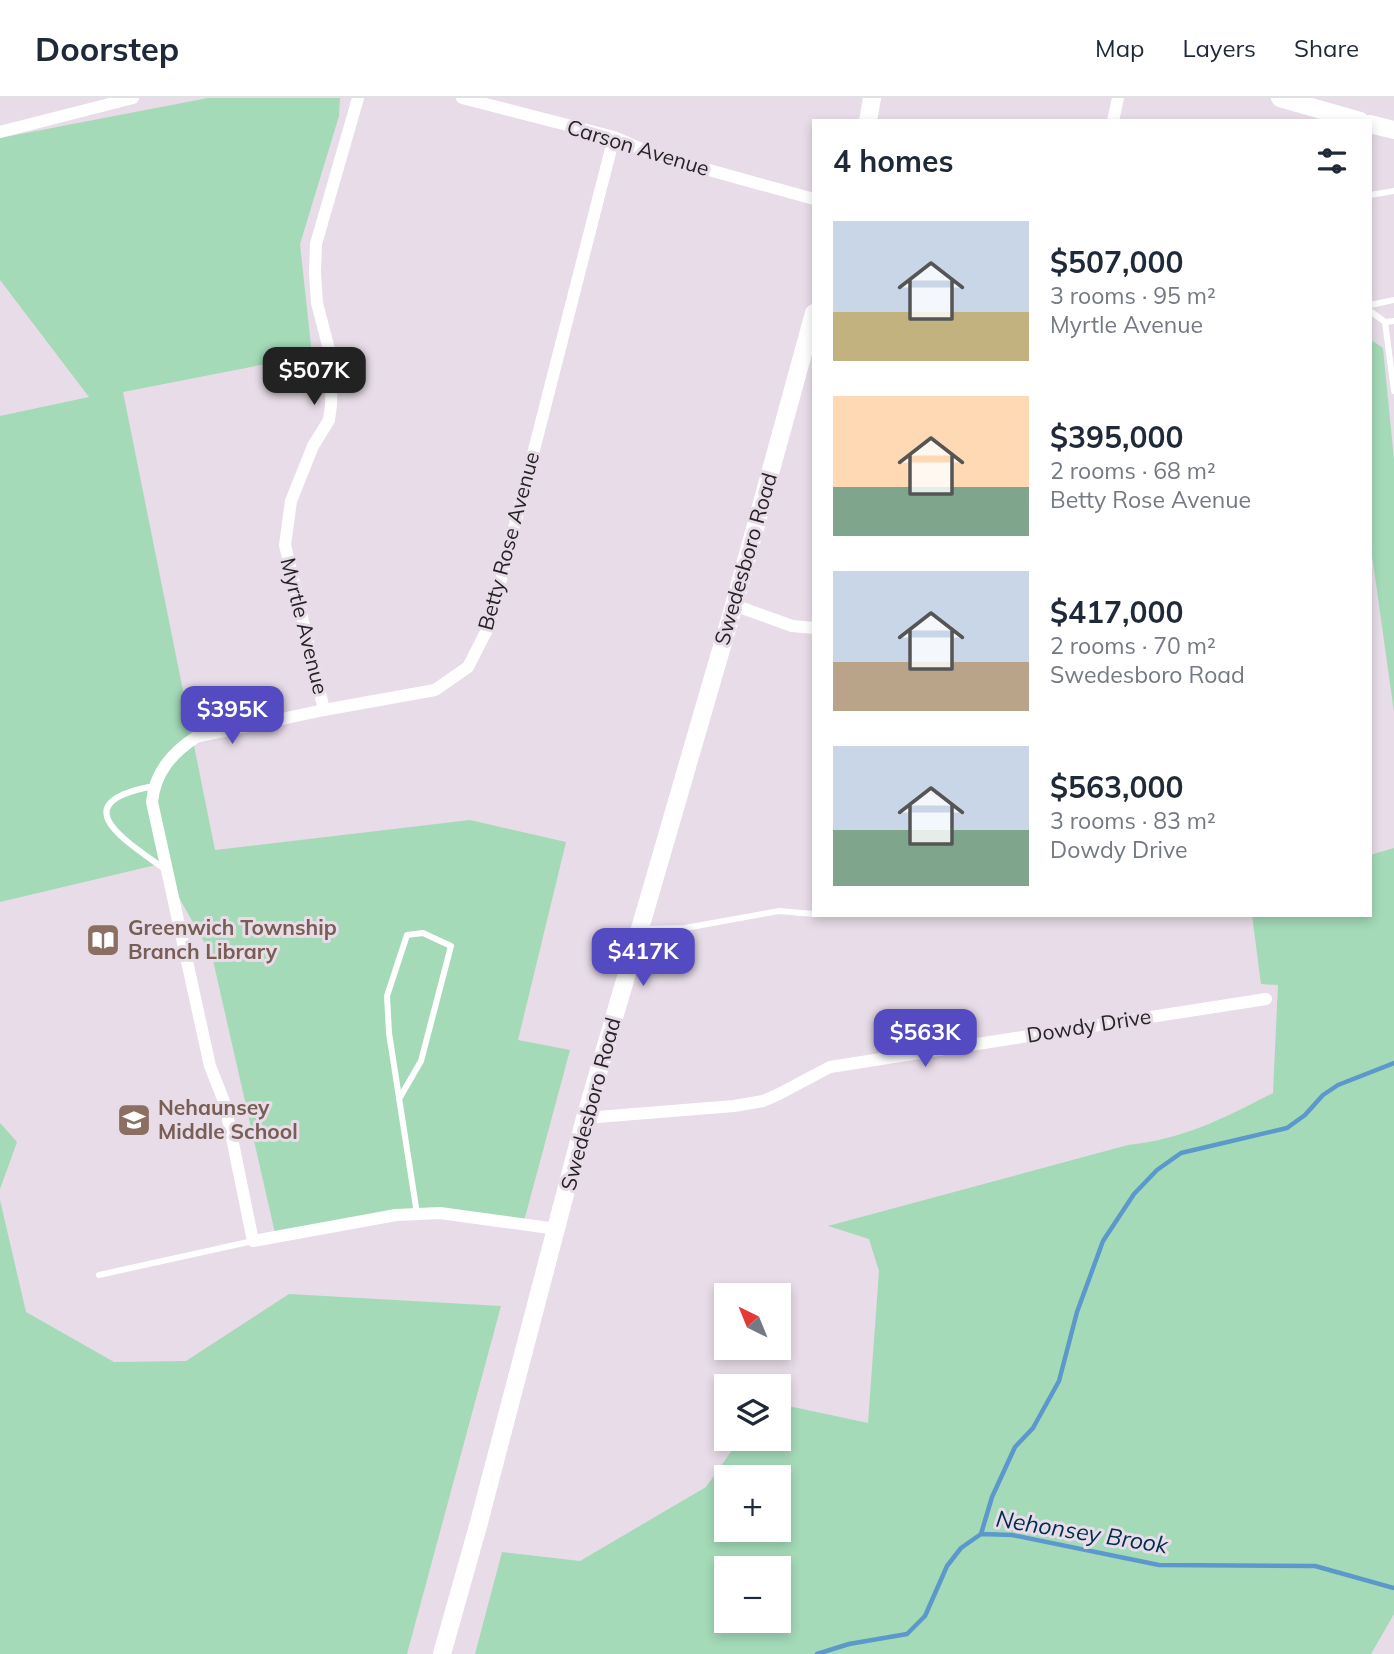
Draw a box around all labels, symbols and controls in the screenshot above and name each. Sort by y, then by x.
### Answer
text: Doorstep [35,28,179,69]
text: Map [1095,33,1144,63]
text: Layers [1182,33,1256,63]
text: Share [1294,33,1359,63]
street label: Carson Avenue [564,113,713,181]
text: 4 homes [833,142,954,180]
icon: filters [1313,142,1351,180]
text: $507,000 [1050,243,1183,281]
icon: home [889,249,973,333]
text: 3 rooms · 95 m² [1050,281,1216,310]
text: Myrtle Avenue [1050,310,1203,339]
pin: $507K [265,348,363,407]
text: $507K [279,355,349,384]
text: $395,000 [1050,418,1183,456]
icon: home [889,424,973,508]
street label: Betty Rose Avenue [472,449,544,633]
text: 2 rooms · 68 m² [1050,456,1216,485]
street label: Swedesboro Road [708,470,782,648]
text: Betty Rose Avenue [1050,485,1251,514]
street label: Myrtle Avenue [275,555,334,697]
text: $417,000 [1050,593,1183,631]
icon: home [889,599,973,683]
text: 2 rooms · 70 m² [1050,631,1216,660]
text: Swedesboro Road [1050,660,1245,689]
pin: $395K [183,686,281,746]
text: $395K [197,694,267,723]
text: $563,000 [1050,768,1183,806]
icon: home [889,774,973,858]
text: 3 rooms · 83 m² [1050,806,1216,835]
text: Dowdy Drive [1050,835,1188,864]
place label: Greenwich Township Branch Library [128,914,337,964]
library icon: Greenwich Township Branch Library [84,921,122,959]
pin: $417K [594,928,692,988]
text: $417K [608,936,678,965]
street label: Dowdy Drive [1025,1002,1153,1048]
pin: $563K [876,1010,974,1069]
street label: Swedesboro Road [554,1014,626,1193]
text: $563K [890,1017,960,1046]
place label: Nehaunsey Middle School [158,1094,298,1144]
school or university icon: Nehaunsey Middle School [115,1101,153,1139]
north arrow [714,1283,791,1360]
map controls [714,1283,791,1633]
button: layers [714,1374,791,1451]
button: + [714,1465,791,1542]
water label: Nehonsey Brook [994,1504,1171,1560]
button: − [714,1556,791,1633]

